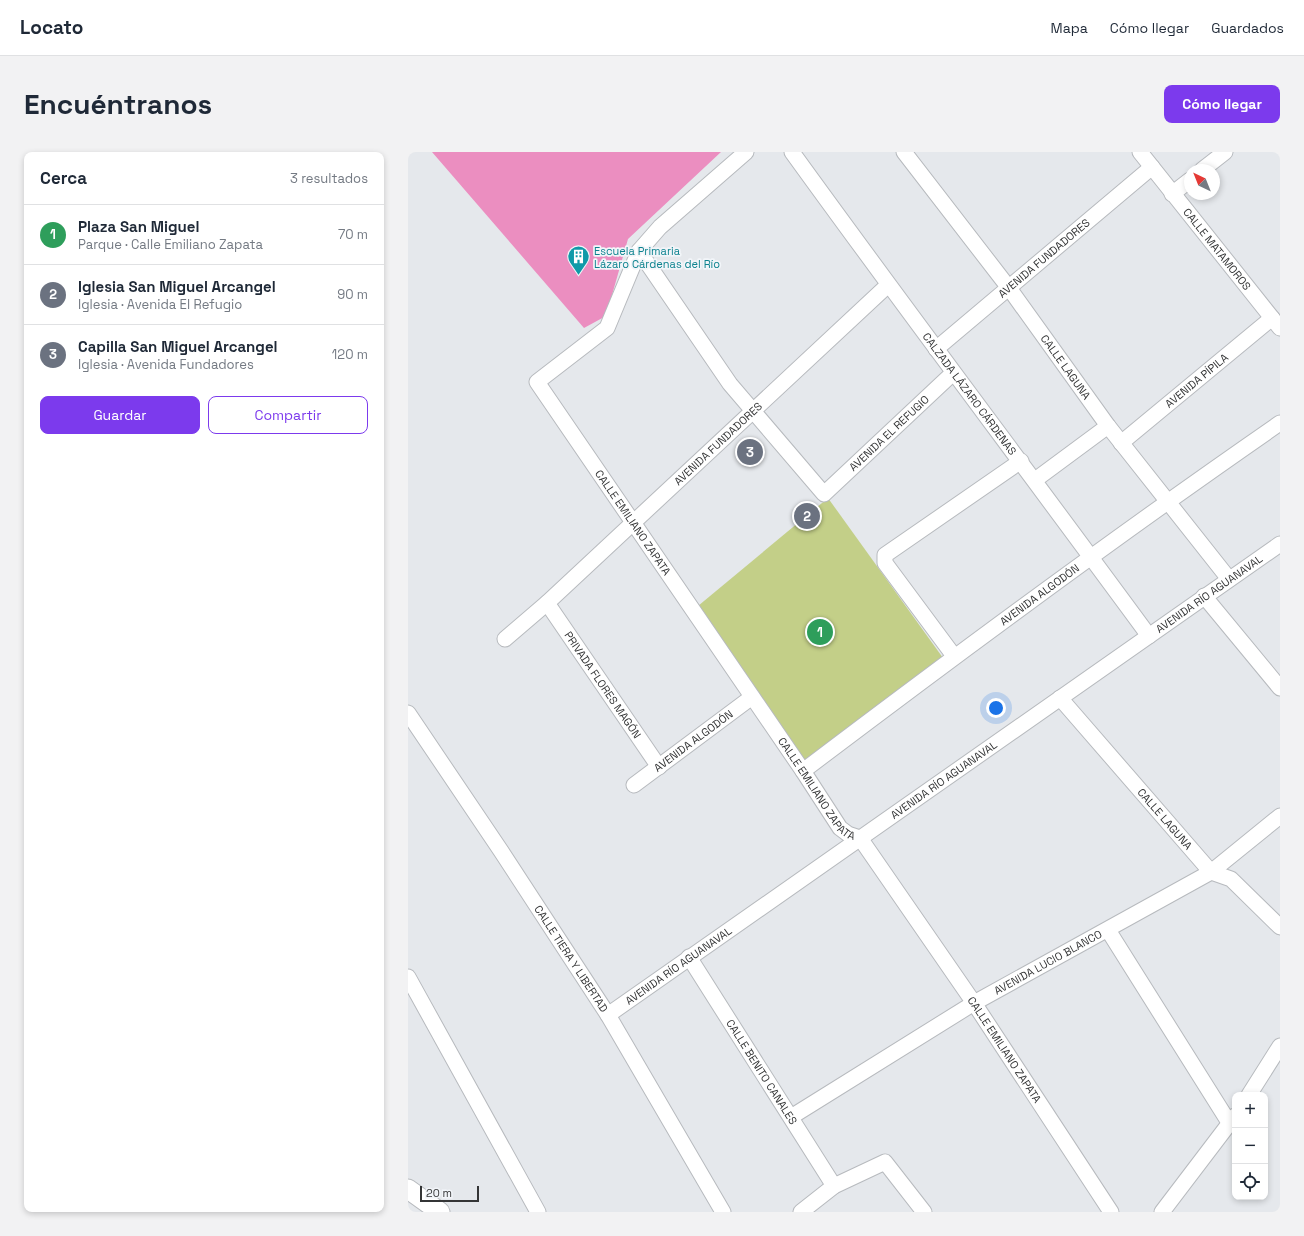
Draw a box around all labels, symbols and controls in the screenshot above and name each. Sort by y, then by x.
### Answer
text: Locato [20,15,83,40]
text: Mapa [1051,19,1088,37]
text: Cómo llegar [1110,19,1189,37]
text: Guardados [1211,19,1284,37]
button: Cómo llegar [1164,85,1280,123]
text: Encuéntranos [24,86,212,122]
north arrow [1184,164,1220,200]
text: Cerca [40,167,87,189]
text: 3 resultados [290,170,368,187]
street label: CALLE MATAMOROS [1180,205,1254,293]
street label: AVENIDA FUNDADORES [995,215,1093,301]
text: Plaza San Miguel [78,217,199,236]
text: 1 [50,226,56,243]
text: 70 m [338,226,368,243]
text: Parque · Calle Emiliano Zapata [78,236,263,253]
building icon: Escuela Primaria Lázaro Cárdenas del Río [566,244,592,277]
place label: Escuela Primaria Lázaro Cárdenas del Río [594,244,720,271]
text: Iglesia San Miguel Arcangel [78,277,276,296]
text: 2 [49,286,57,303]
text: 90 m [337,286,368,303]
text: Iglesia · Avenida El Refugio [78,296,242,313]
street label: CALZADA LÁZARO CÁRDENAS [920,330,1020,458]
street label: CALLE LAGUNA [1038,332,1094,402]
text: Capilla San Miguel Arcangel [78,337,278,356]
text: 3 [49,346,57,363]
text: 120 m [332,346,368,363]
street label: AVENIDA PÍPILA [1162,350,1231,411]
text: Iglesia · Avenida Fundadores [78,356,254,373]
street label: AVENIDA EL REFUGIO [846,392,932,474]
button: Guardar [40,396,200,434]
button: Compartir [208,396,368,434]
street label: AVENIDA FUNDADORES [671,399,765,488]
pin: 3 [737,437,763,467]
street label: CALLE EMILIANO ZAPATA [592,467,674,578]
pin: 2 [794,501,820,531]
street label: AVENIDA RÍO AGUANAVAL [1153,552,1265,636]
street label: AVENIDA ALGODÓN [997,561,1082,628]
pin: 1 [807,617,833,647]
street label: PRIVADA FLORES MAGÓN [561,629,644,741]
your location [986,698,1006,718]
street label: AVENIDA ALGODÓN [651,707,736,775]
street label: CALLE EMILIANO ZAPATA [775,735,857,843]
street label: AVENIDA RÍO AGUANAVAL [888,738,1000,822]
street label: CALLE LAGUNA [1134,785,1195,852]
street label: CALLE TIERA Y LIBERTAD [531,903,611,1015]
street label: AVENIDA RÍO AGUANAVAL [622,923,734,1008]
street label: AVENIDA LUCIO BLANCO [991,927,1104,998]
street label: CALLE EMILIANO ZAPATA [965,994,1045,1106]
street label: CALLE BENITO CANALES [723,1017,800,1127]
map controls [1232,1092,1268,1200]
button: + [1232,1092,1268,1128]
button: − [1232,1128,1268,1164]
button: locate [1232,1164,1268,1200]
scale bar [420,1184,479,1203]
text: 20 m [426,1186,452,1200]

